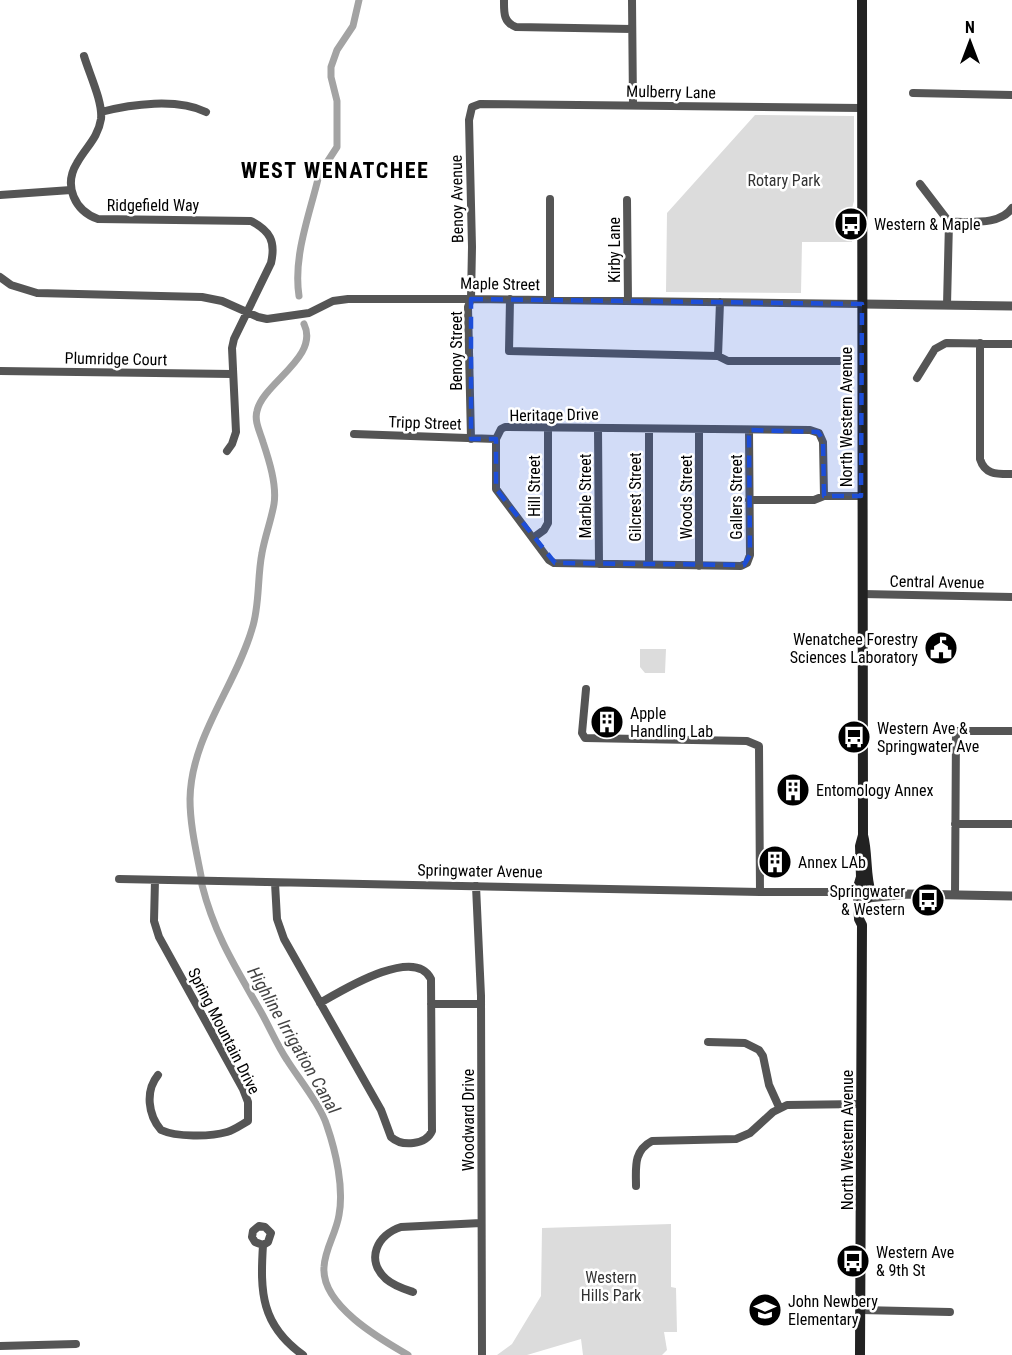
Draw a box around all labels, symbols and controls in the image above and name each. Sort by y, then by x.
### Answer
north arrow [940,12,1000,72]
text: N [965,18,975,37]
street label: Mulberry Lane [626,82,716,102]
street label: Benoy Avenue [447,155,467,243]
district label: WEST WENATCHEE [241,158,429,183]
park label: Rotary Park [748,171,821,190]
street label: Ridgefield Way [107,196,199,215]
bus stop icon: Western & Maple [833,206,869,242]
place label: Western & Maple [874,215,980,234]
street label: Kirby Lane [605,217,624,283]
street label: Maple Street [460,274,540,294]
street label: Benoy Street [447,311,466,391]
street label: North Western Avenue [837,347,856,487]
street label: Plumridge Court [64,349,168,369]
street label: Heritage Drive [509,405,599,425]
street label: Tripp Street [388,412,462,434]
street label: Gilcrest Street [626,452,645,542]
street label: Marble Street [576,453,595,538]
street label: Gallers Street [727,454,746,540]
street label: Hill Street [525,455,544,517]
street label: Woods Street [677,455,696,539]
street label: Central Avenue [889,572,985,592]
place label: Wenatchee Forestry Sciences Laboratory [790,630,918,667]
public building icon: Wenatchee Forestry Sciences Laboratory [923,630,959,666]
building icon: Apple Handling Lab [589,704,625,740]
place label: Apple Handling Lab [630,704,713,741]
bus stop icon: Western Ave & Springwater Ave [836,719,872,755]
place label: Western Ave & Springwater Ave [877,719,979,756]
building icon: Entomology Annex [775,772,811,808]
place label: Entomology Annex [816,781,934,800]
building icon: Annex LAb [757,844,793,880]
place label: Annex LAb [798,853,866,872]
street label: Springwater Avenue [417,860,543,882]
place label: Springwater & Western [829,882,905,919]
bus stop icon: Springwater & Western [910,882,946,918]
water label: Highline Irrigation Canal [243,963,345,1118]
street label: Spring Mountain Drive [184,965,264,1097]
street label: Woodward Drive [459,1069,478,1171]
street label: North Western Avenue [838,1070,857,1210]
bus stop icon: Western Ave & 9th St [835,1243,871,1279]
place label: Western Ave & 9th St [876,1243,954,1280]
park label: Western Hills Park [581,1268,642,1305]
school or university icon: John Newbery Elementary [747,1292,783,1328]
place label: John Newbery Elementary [788,1292,878,1329]

